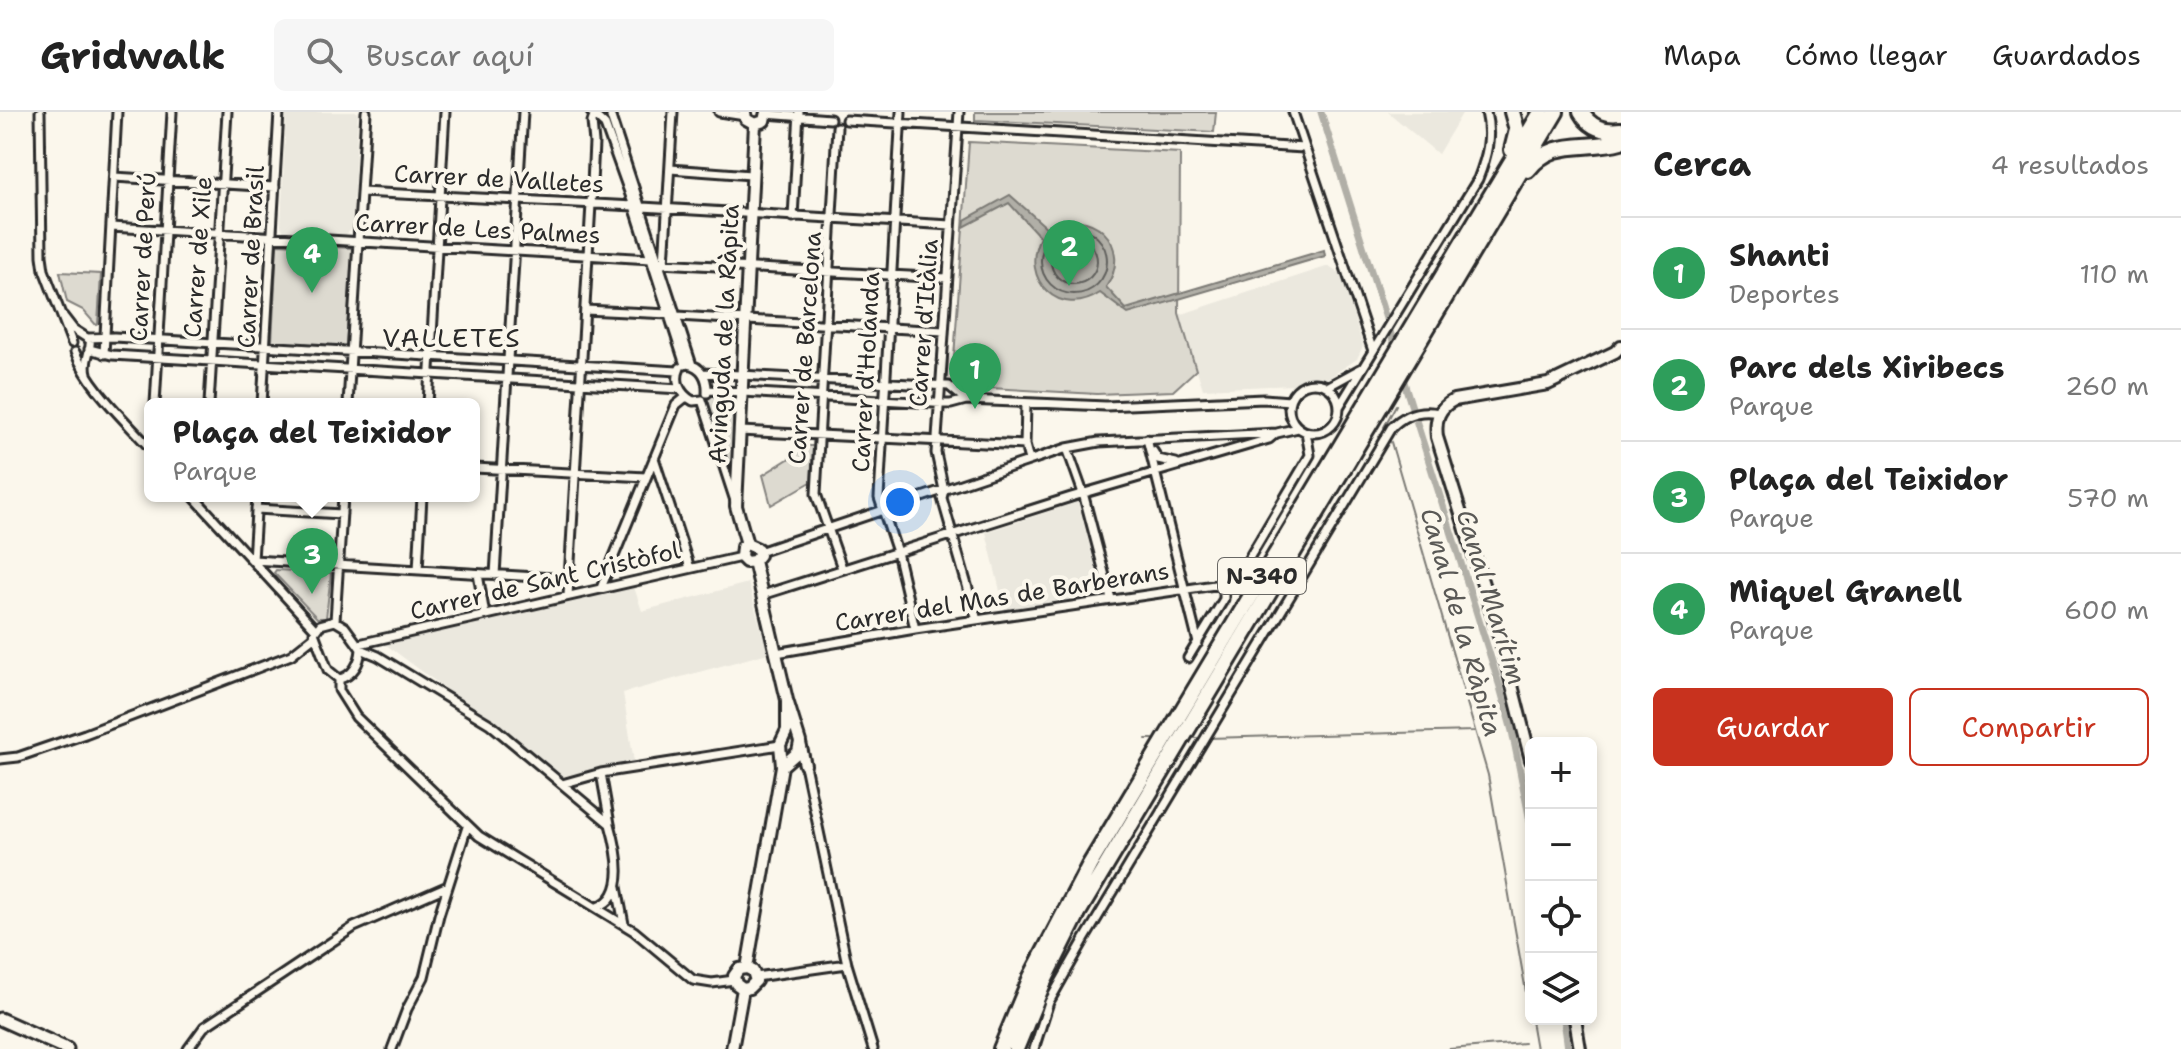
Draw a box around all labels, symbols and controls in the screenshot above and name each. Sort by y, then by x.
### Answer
search box [274,19,834,91]
text: Gridwalk [40,30,226,81]
icon: search [302,33,346,77]
text: Buscar aquí [366,35,534,76]
text: Mapa [1663,36,1741,74]
text: Cómo llegar [1785,36,1948,74]
text: Guardados [1992,36,2141,74]
text: Cerca [1653,141,1751,187]
text: 4 resultados [1990,147,2149,182]
street label: Carrer de Valletes [393,158,605,200]
street label: Carrer de Brasil [230,164,272,349]
street label: Carrer de Perú [123,171,163,343]
street label: Carrer de Xile [176,175,220,339]
street label: Avinguda de la Ràpita [701,203,747,465]
street label: Carrer de Les Palmes [355,207,601,251]
pin: 2 [1043,220,1095,286]
pin: 4 [286,227,338,293]
street label: Carrer de Barcelona [781,230,829,466]
text: Shanti [1729,235,1830,276]
street label: Carrer d'Itàlia [902,238,946,408]
text: 1 [1673,256,1685,291]
text: 110 m [2079,256,2149,291]
street label: Carrer d'Holanda [845,271,887,473]
text: Deportes [1729,276,1840,311]
district label: VALLETES [382,320,522,355]
pin: 1 [949,343,1001,409]
text: Parc dels Xiribecs [1729,347,2005,388]
text: 2 [1670,368,1688,403]
text: 260 m [2065,368,2149,403]
text: Parque [1729,388,1814,423]
popup [144,398,480,502]
text: Plaça del Teixidor [172,412,452,453]
text: Parque [172,453,257,488]
text: Plaça del Teixidor [1729,459,2008,500]
text: 3 [1670,480,1688,515]
text: 570 m [2067,480,2149,515]
your location [880,482,920,522]
text: Parque [1729,500,1814,535]
water label: Canal de la Ràpita [1413,503,1511,741]
water label: Canal Marítim [1449,505,1535,689]
pin: 3 [286,528,338,594]
street label: Carrer de Sant Cristòfol [407,534,684,628]
street label: Carrer del Mas de Barberans [832,555,1172,639]
road number: N-340 [1218,558,1306,594]
text: Miquel Granell [1729,571,1962,612]
text: 4 [1670,592,1688,627]
text: 600 m [2064,592,2149,627]
text: Parque [1729,612,1814,647]
button: Guardar [1653,688,1893,766]
button: Compartir [1909,688,2149,766]
map controls [1525,737,1597,1025]
button: + [1525,737,1597,809]
button: − [1525,809,1597,881]
button: locate [1525,881,1597,953]
button: layers [1525,953,1597,1025]

